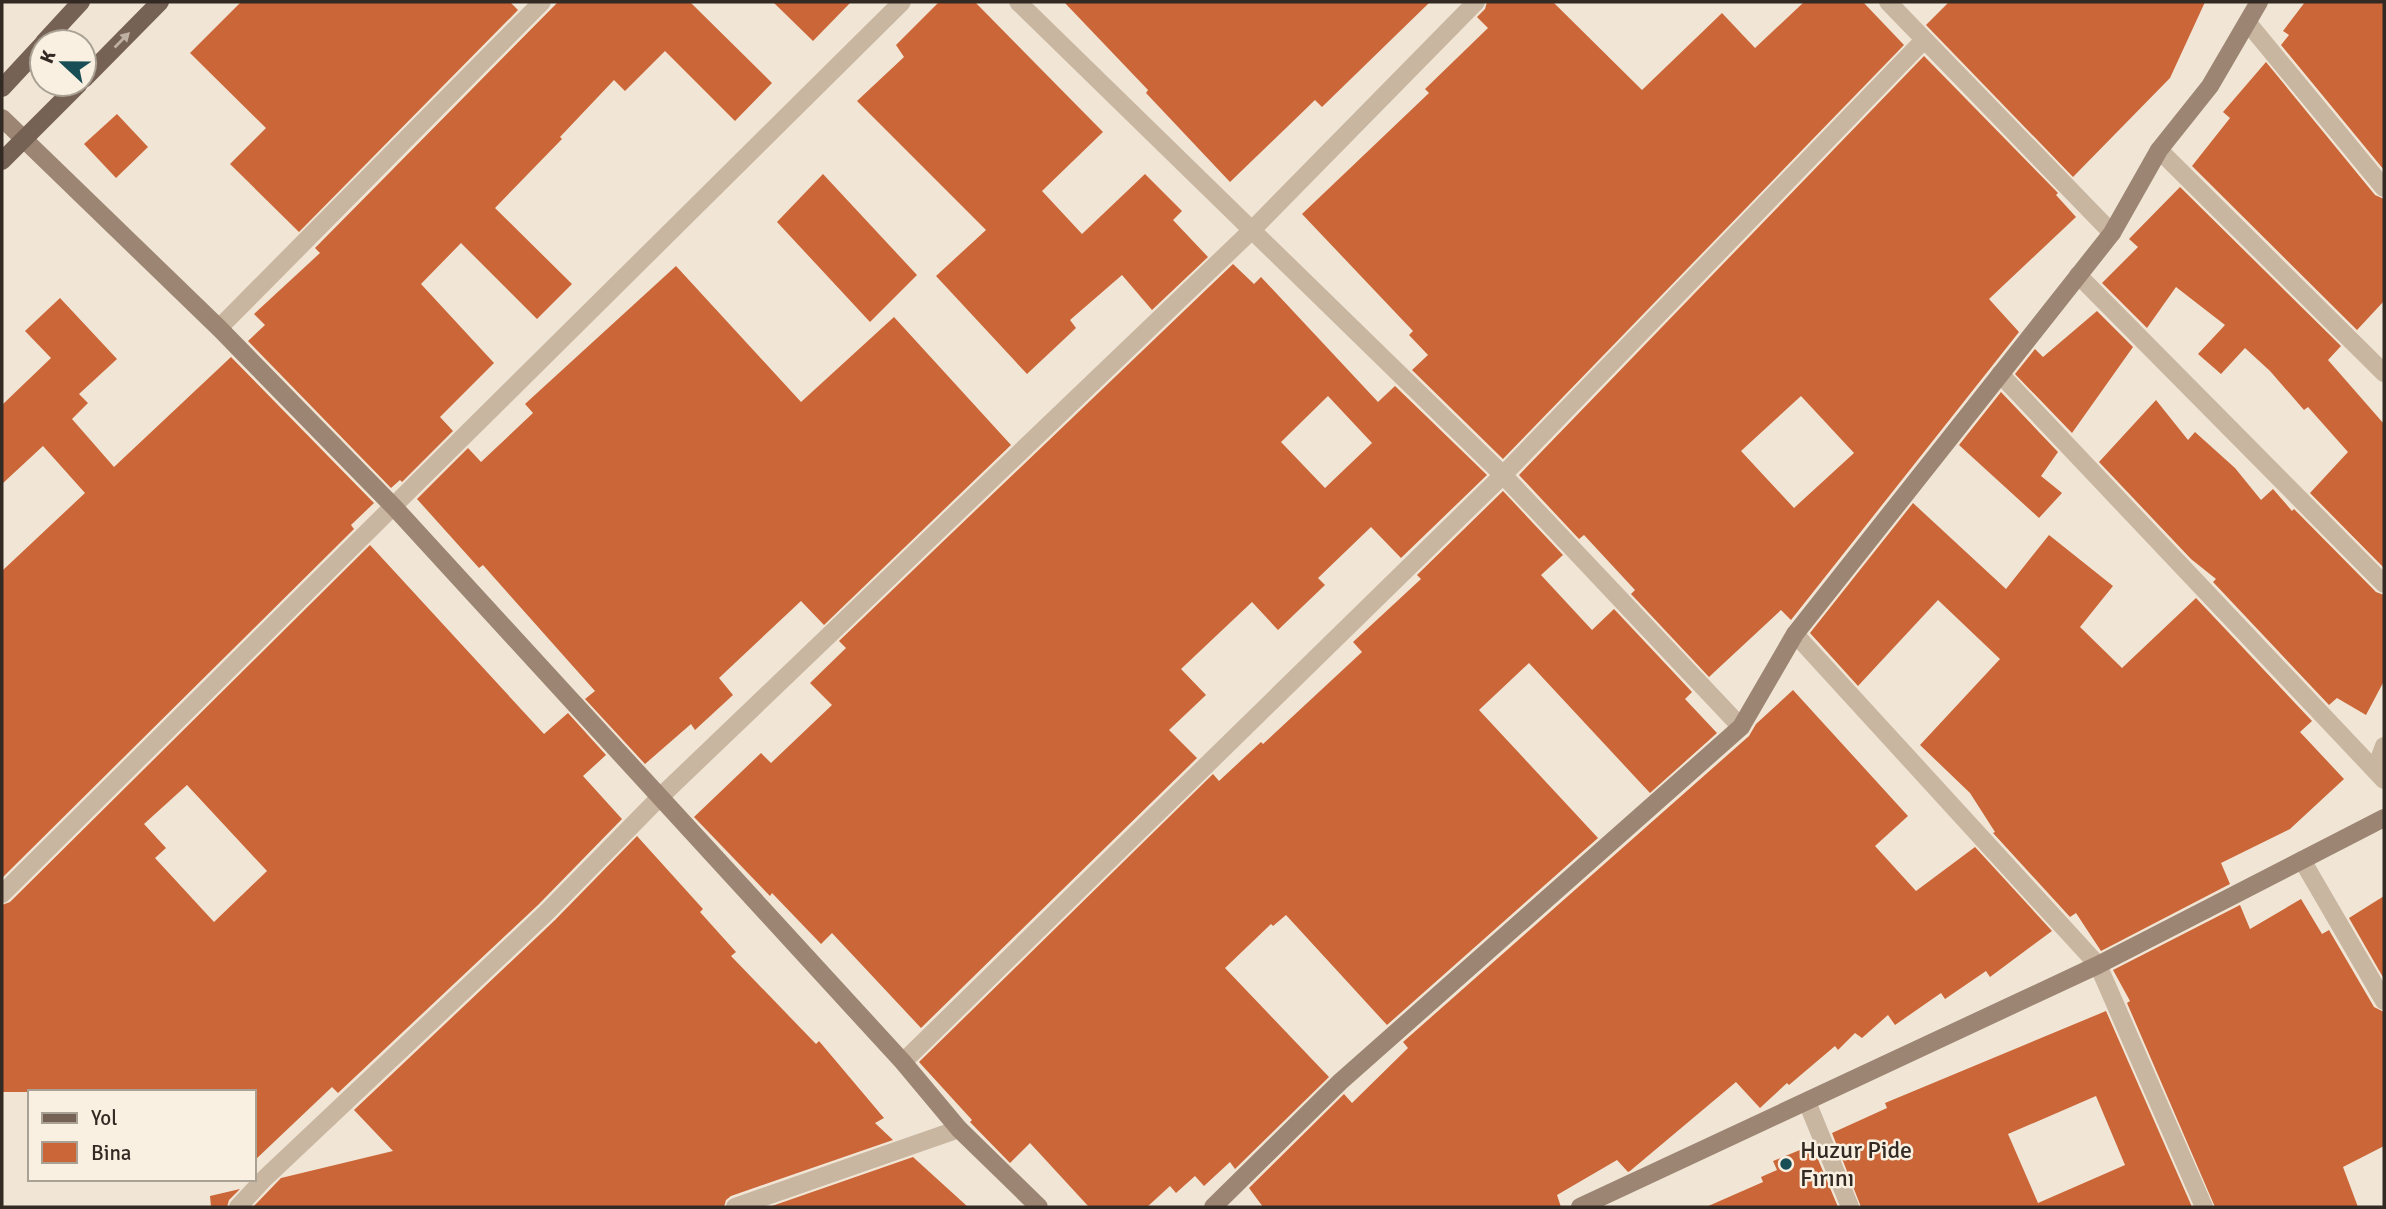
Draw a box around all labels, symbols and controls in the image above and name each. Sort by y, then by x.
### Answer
north arrow [28,28,98,98]
one-way arrow [114,32,131,49]
text: K [35,47,62,67]
legend [28,1090,256,1181]
text: Yol [91,1105,117,1131]
place label: Huzur Pide Fırını [1800,1135,1912,1193]
text: Bina [91,1140,132,1166]
marker: Huzur Pide Fırını [1778,1156,1794,1172]

